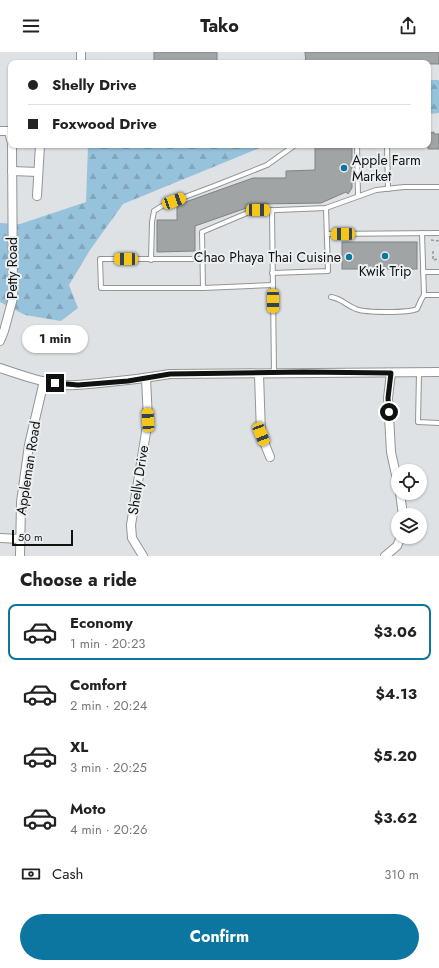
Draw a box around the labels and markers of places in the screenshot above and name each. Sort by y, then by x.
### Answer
place label: Apple Farm Market [352,150,421,186]
marker: Apple Farm Market [339,163,349,173]
place label: Chao Phaya Thai Cuisine [194,247,341,267]
marker: Kwik Trip [380,251,390,261]
marker: Chao Phaya Thai Cuisine [344,252,354,262]
place label: Kwik Trip [359,261,411,281]

